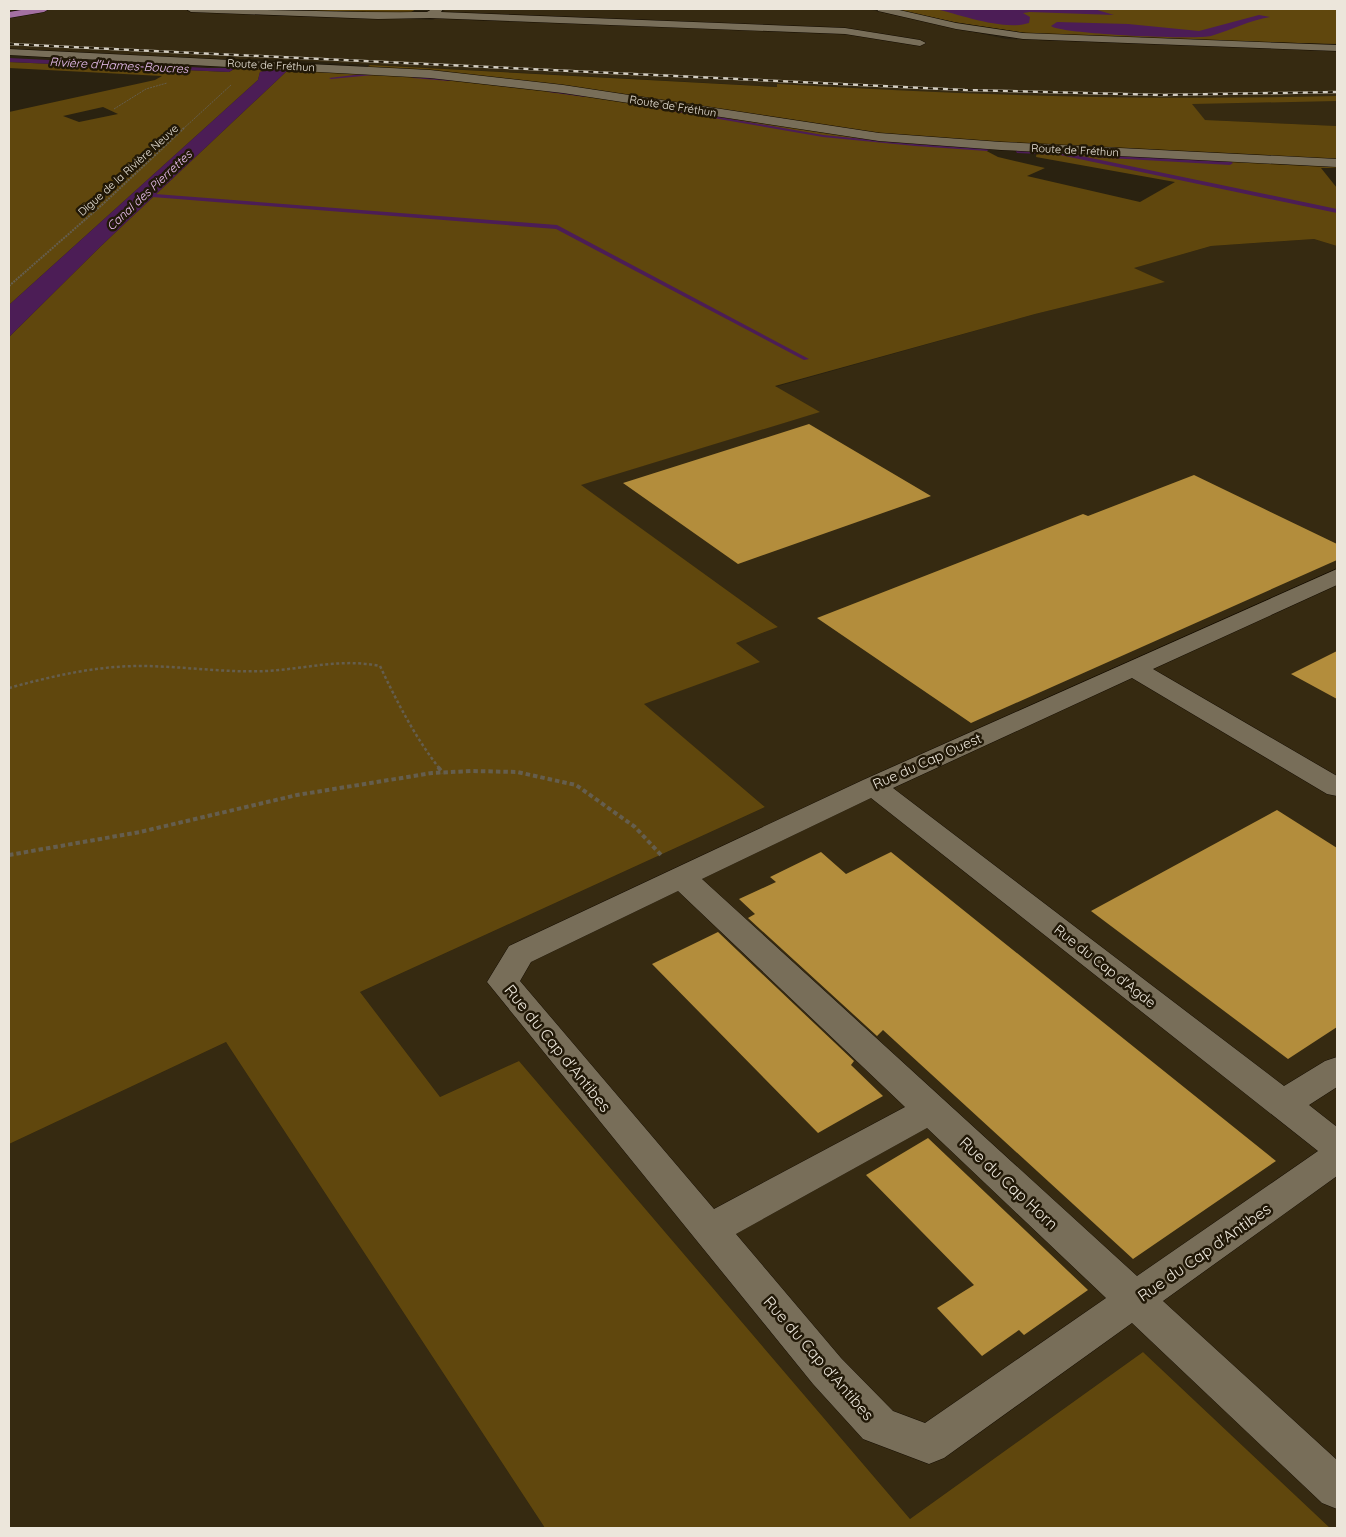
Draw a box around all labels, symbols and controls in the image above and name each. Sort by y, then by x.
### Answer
water label: Rivière d'Hames-Boucres [49,54,190,76]
street label: Route de Fréthun [227,56,315,74]
street label: Route de Fréthun [628,92,718,120]
street label: Digue de la Rivière Neuve [75,121,181,219]
street label: Route de Fréthun [1031,141,1119,159]
water label: Canal des Pierrettes [103,146,196,233]
street label: Rue du Cap Ouest [870,729,984,793]
street label: Rue du Cap d'Agde [1050,921,1160,1011]
street label: Rue du Cap d'Antibes [500,980,616,1116]
street label: Rue du Cap Horn [956,1132,1062,1234]
street label: Rue du Cap d'Antibes [1133,1198,1275,1306]
street label: Rue du Cap d'Antibes [760,1292,878,1424]

